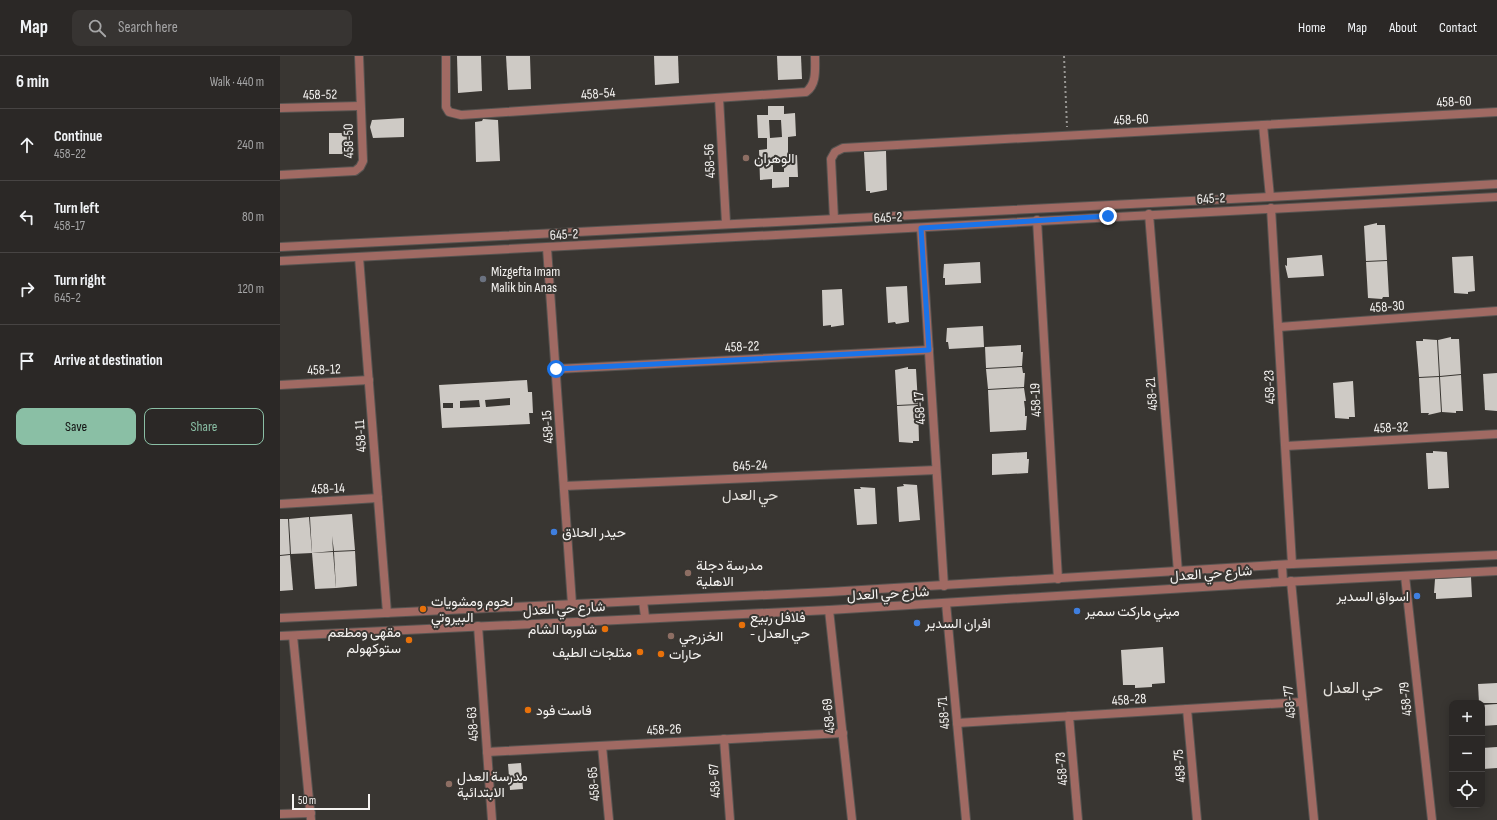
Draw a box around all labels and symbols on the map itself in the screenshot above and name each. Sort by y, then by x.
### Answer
street label: 458-54 [580,84,616,103]
street label: 458-52 [303,86,337,103]
street label: 458-60 [1436,92,1472,111]
street label: 458-60 [1113,110,1149,129]
street label: 458-50 [340,124,357,158]
street label: 458-56 [700,143,719,179]
place label: الوهران [754,150,794,167]
marker: الوهران [741,153,751,163]
street label: 645-2 [1196,189,1226,208]
route end [1099,207,1117,225]
street label: 645-2 [873,208,903,227]
street label: 645-2 [549,225,579,244]
place label: Mizgefta Imam Malik bin Anas [491,263,560,296]
marker: Mizgefta Imam Malik bin Anas [478,274,488,284]
street label: 458-30 [1369,297,1405,316]
street label: 458-22 [724,337,760,356]
street label: 458-12 [307,360,341,379]
route start [547,360,565,378]
street label: 458-23 [1260,369,1279,405]
street label: 458-21 [1142,376,1161,411]
street label: 458-19 [1026,383,1045,417]
street label: 458-17 [910,390,929,425]
street label: 458-15 [538,409,557,444]
street label: 458-32 [1373,418,1409,437]
street label: 458-11 [351,419,370,453]
street label: 645-24 [732,456,768,475]
street label: 458-14 [311,479,345,498]
district label: حي العدل [722,486,778,508]
place label: حيدر الحلاق [562,524,626,541]
marker: حيدر الحلاق [549,527,559,537]
place label: مدرسة دجلة الاهلية [696,557,763,590]
street label: شارع حي العدل [1169,562,1253,588]
marker: مدرسة دجلة الاهلية [683,568,693,578]
street label: شارع حي العدل [846,583,930,607]
place label: اسواق السدير [1336,588,1409,605]
marker: اسواق السدير [1412,591,1422,601]
place label: لحوم ومشويات البيروتي [431,593,513,629]
street label: شارع حي العدل [522,598,606,622]
place label: ميني ماركت سمير [1084,603,1180,623]
marker: لحوم ومشويات البيروتي [418,604,428,614]
marker: ميني ماركت سمير [1072,606,1082,616]
place label: فلافل ربيع - حي العدل [750,609,810,645]
place label: افران السدير [924,615,991,632]
marker: افران السدير [912,618,922,628]
marker: فلافل ربيع - حي العدل [737,620,747,630]
place label: شاورما الشام [528,621,597,638]
place label: مقهى ومطعم ستوكهولم [328,624,401,657]
marker: شاورما الشام [600,624,610,634]
place label: الخزرجي [679,628,723,648]
marker: الخزرجي [666,631,676,641]
marker: مقهى ومطعم ستوكهولم [404,635,414,645]
place label: مثلجات الطيف [552,644,632,661]
place label: حارات [669,646,701,663]
marker: مثلجات الطيف [635,647,645,657]
marker: حارات [656,649,666,659]
district label: حي العدل [1323,679,1383,701]
street label: 458-79 [1395,681,1416,717]
street label: 458-77 [1279,684,1300,719]
street label: 458-28 [1111,690,1147,709]
street label: 458-71 [934,696,953,730]
street label: 458-69 [818,698,839,734]
place label: فاست فود [536,702,592,719]
marker: فاست فود [523,705,533,715]
street label: 458-63 [463,706,482,742]
street label: 458-26 [646,720,682,739]
street label: 458-75 [1170,748,1189,783]
street label: 458-73 [1052,751,1071,786]
street label: 458-67 [705,763,724,799]
street label: 458-65 [583,766,603,802]
place label: مدرسة العدل الابتدائية [457,768,528,801]
marker: مدرسة العدل الابتدائية [444,779,454,789]
scale bar [292,792,370,811]

